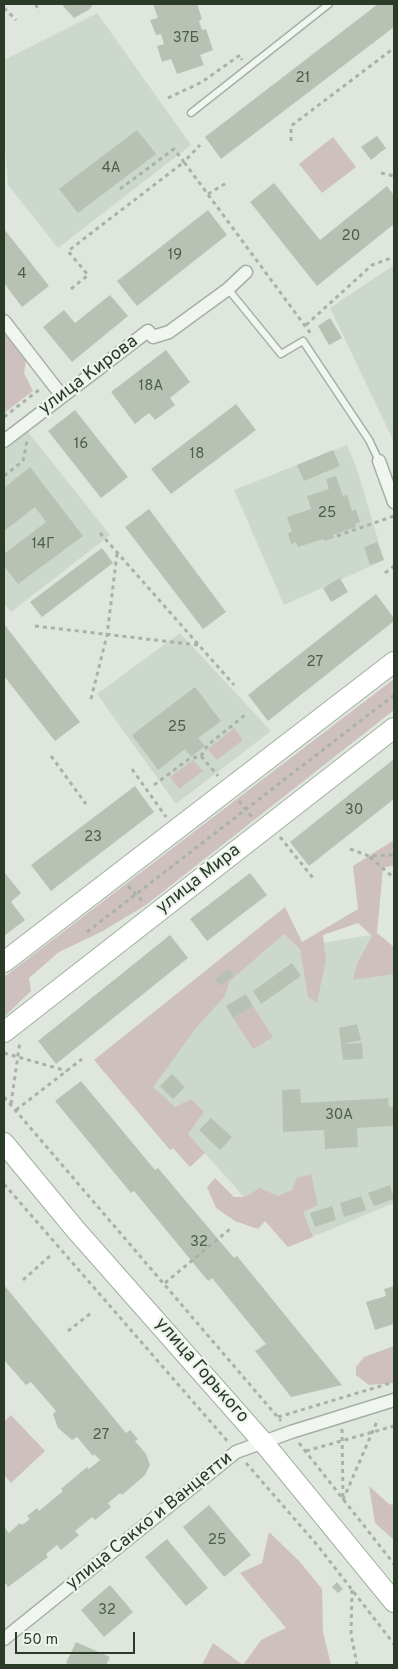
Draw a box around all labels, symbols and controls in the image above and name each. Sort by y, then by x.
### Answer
house number: 37Б [173,30,199,48]
house number: 21 [296,70,310,88]
house number: 4А [101,160,121,178]
house number: 20 [342,228,360,246]
house number: 19 [168,247,182,265]
house number: 4 [17,266,27,284]
street label: улица Кирова [35,332,143,420]
house number: 18А [139,378,163,396]
house number: 16 [74,436,88,454]
house number: 18 [190,446,204,464]
house number: 25 [318,505,336,523]
house number: 14Г [31,536,55,554]
house number: 27 [307,654,323,672]
house number: 25 [168,719,186,737]
house number: 30 [345,802,363,820]
house number: 23 [84,829,102,847]
street label: улица Мира [153,840,245,920]
house number: 30А [325,1107,353,1125]
house number: 32 [190,1234,208,1252]
street label: улица Горького [149,1314,253,1428]
house number: 27 [93,1427,109,1445]
street label: улица Сакко и Ванцетти [63,1448,237,1596]
house number: 25 [208,1532,226,1550]
house number: 32 [98,1602,116,1620]
scale bar [18,1622,138,1654]
text: 50 m [23,1631,58,1650]

